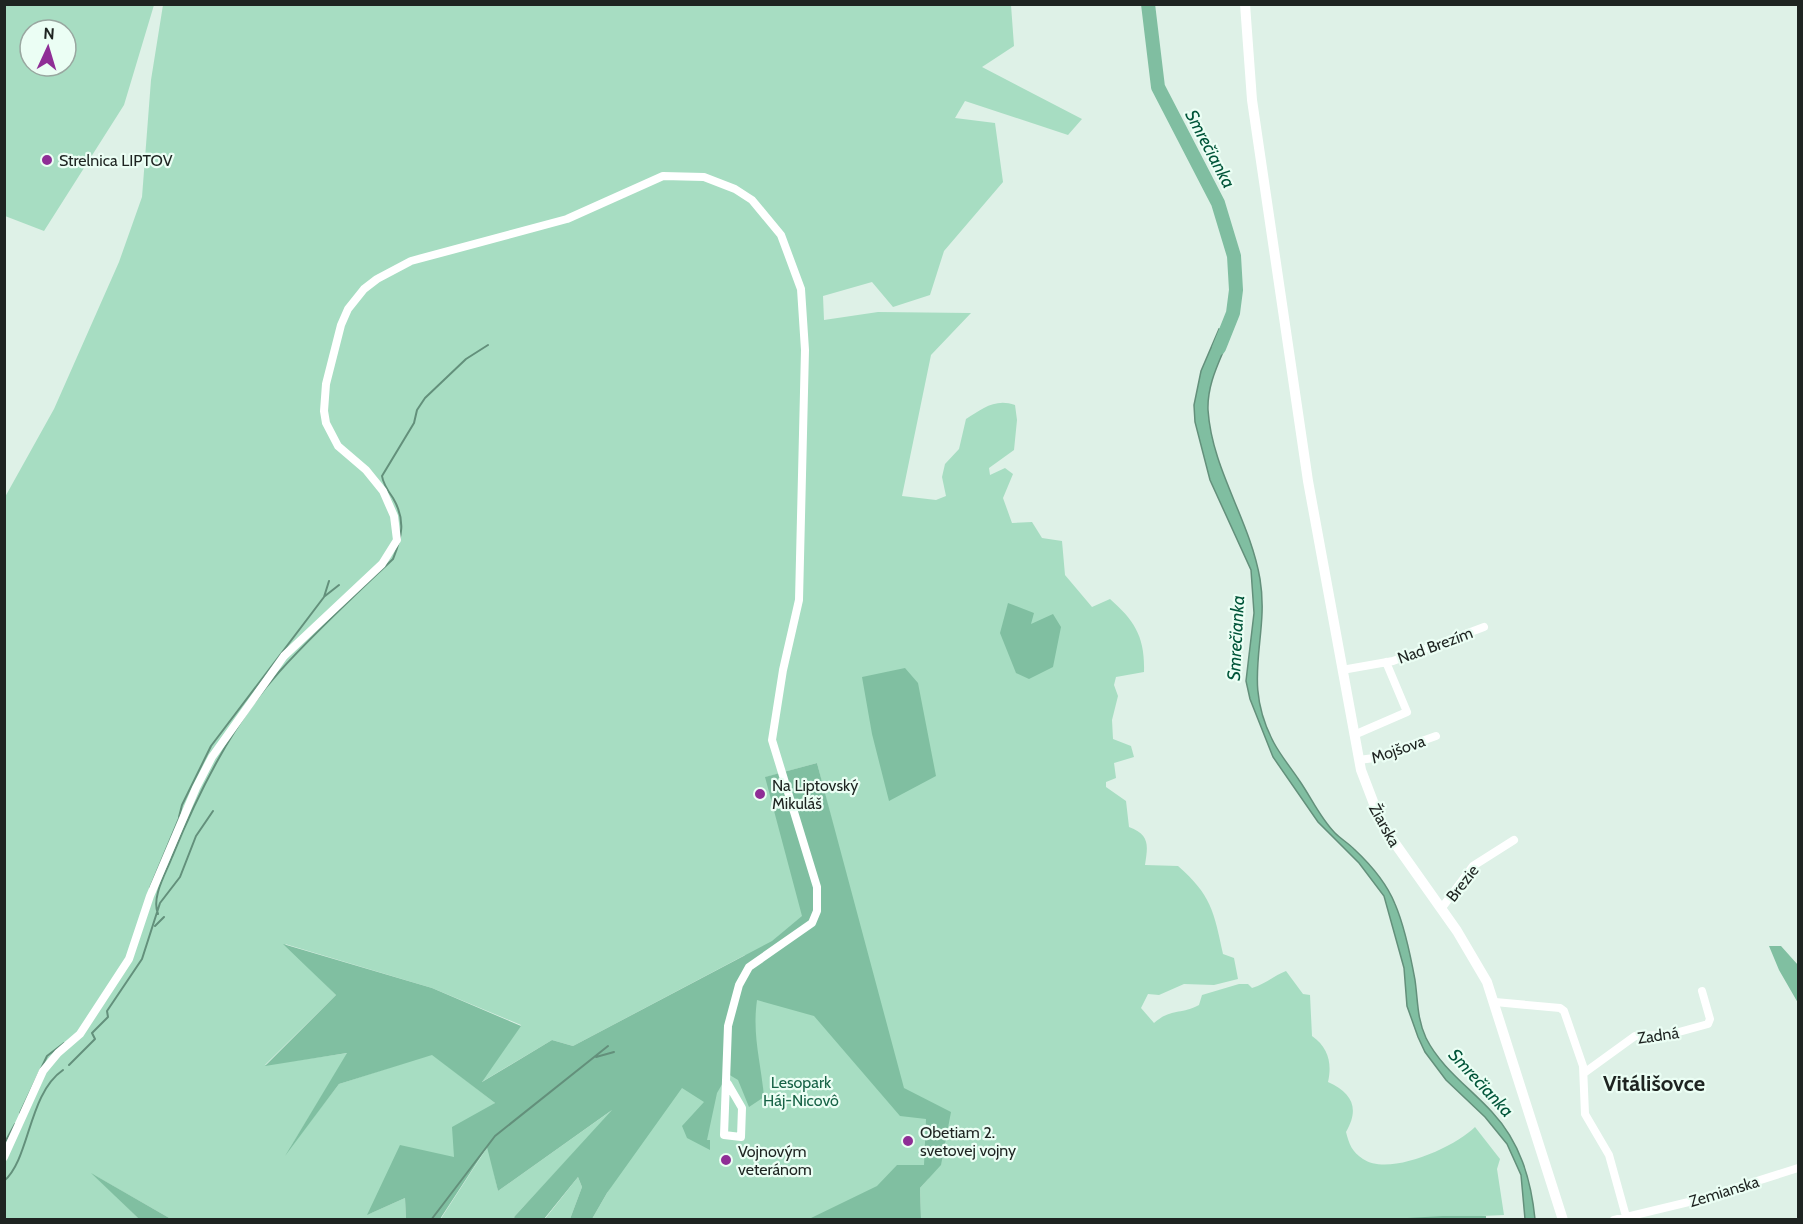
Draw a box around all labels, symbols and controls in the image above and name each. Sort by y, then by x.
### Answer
north arrow [18,18,78,78]
text: N [43,24,55,43]
water label: Smrečianka [1180,106,1240,192]
place label: Strelnica LIPTOV [59,151,173,170]
marker: Strelnica LIPTOV [40,153,54,167]
water label: Smrečianka [1223,595,1249,681]
street label: Nad Brezím [1395,623,1475,668]
street label: Mojšova [1369,731,1428,768]
place label: Na Liptovský Mikuláš [772,776,858,813]
marker: Na Liptovský Mikuláš [753,787,767,801]
street label: Žiarska [1365,800,1404,850]
street label: Brezie [1442,861,1483,906]
street label: Zadná [1636,1023,1680,1048]
water label: Smrečianka [1444,1044,1518,1122]
district label: Vitálišovce [1603,1070,1705,1097]
park label: Lesopark Háj-Nicovô [763,1073,839,1110]
place label: Obetiam 2. svetovej vojny [920,1123,1016,1160]
marker: Obetiam 2. svetovej vojny [901,1134,915,1148]
place label: Vojnovým veteránom [738,1142,812,1179]
marker: Vojnovým veteránom [719,1153,733,1167]
street label: Zemianska [1687,1172,1762,1211]

